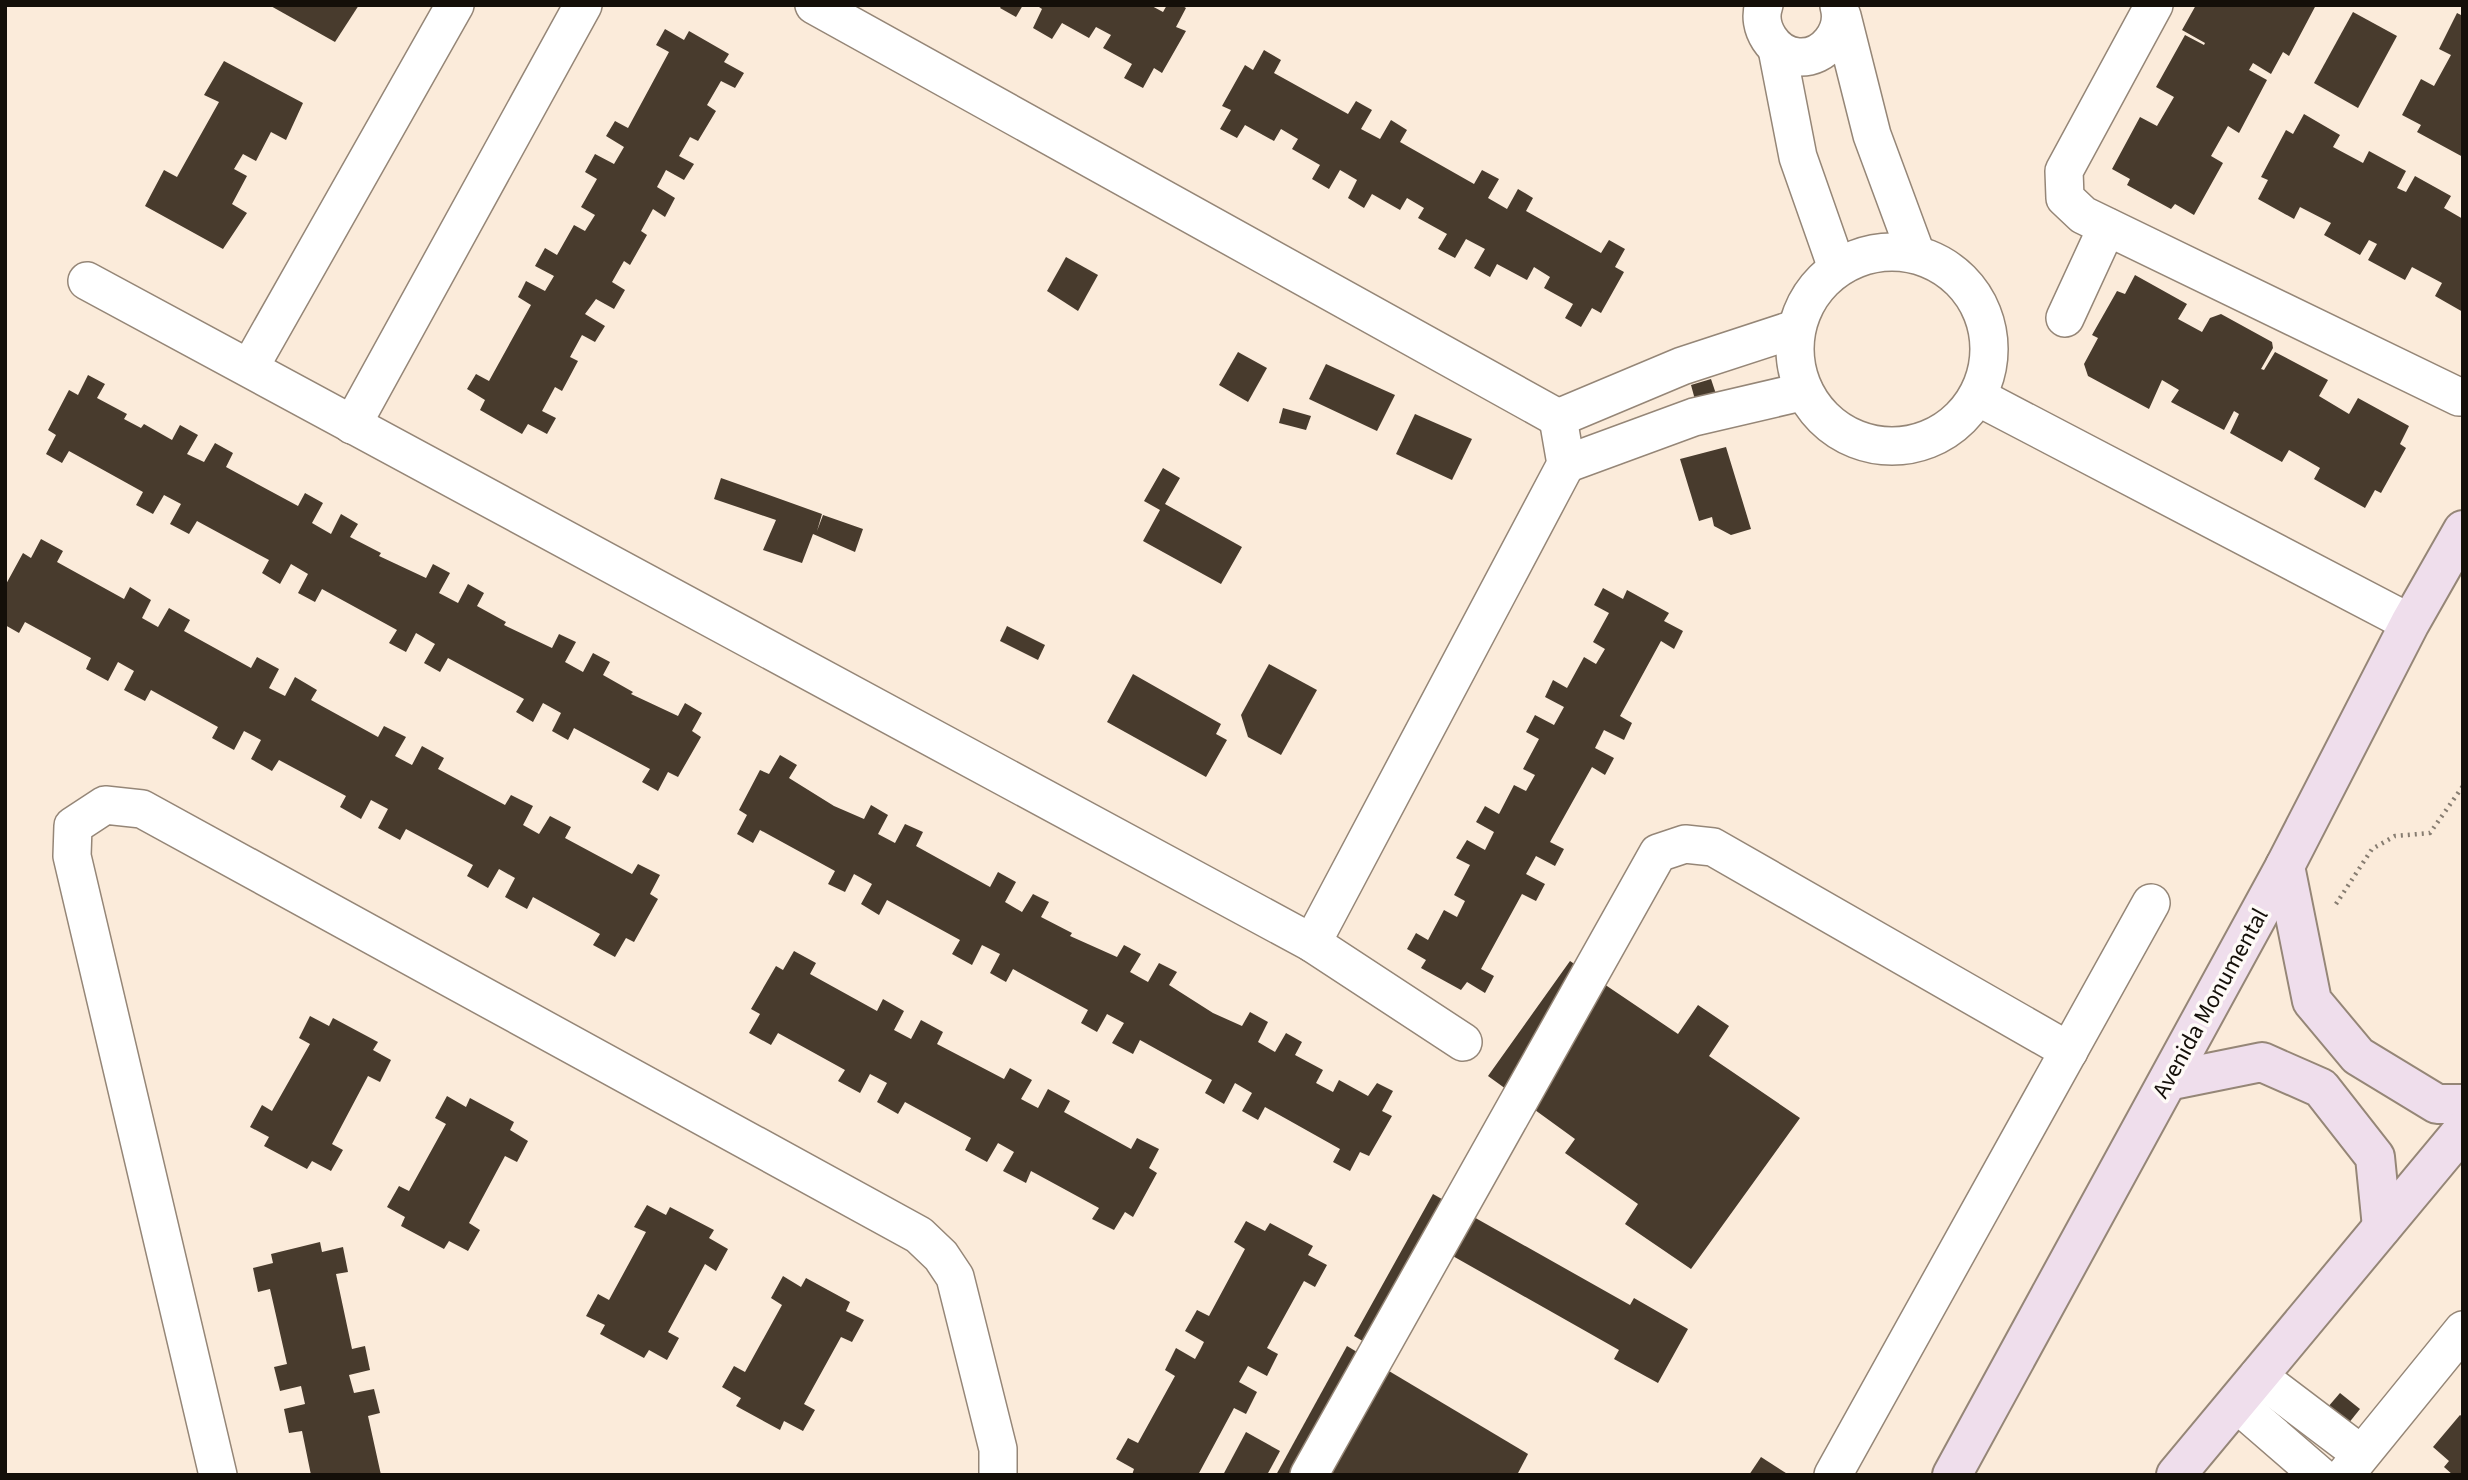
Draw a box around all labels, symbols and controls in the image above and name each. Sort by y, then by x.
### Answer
street label: Avenida Monumental [2144,902,2277,1105]

